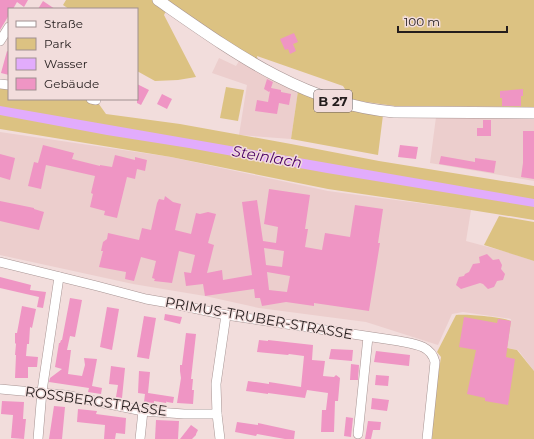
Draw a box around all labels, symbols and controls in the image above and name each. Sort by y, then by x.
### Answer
legend [8,8,138,100]
scale bar [398,8,507,34]
text: 100 m [404,14,440,29]
text: Straße [44,16,83,31]
text: Park [44,36,72,51]
text: Wasser [44,56,88,71]
text: Gebäude [44,76,99,91]
road number: B 27 [314,90,352,112]
water label: Steinlach [230,141,304,172]
street label: PRIMUS-TRUBER-STRASSE [164,293,354,343]
street label: ROSSBERGSTRASSE [24,382,168,420]

